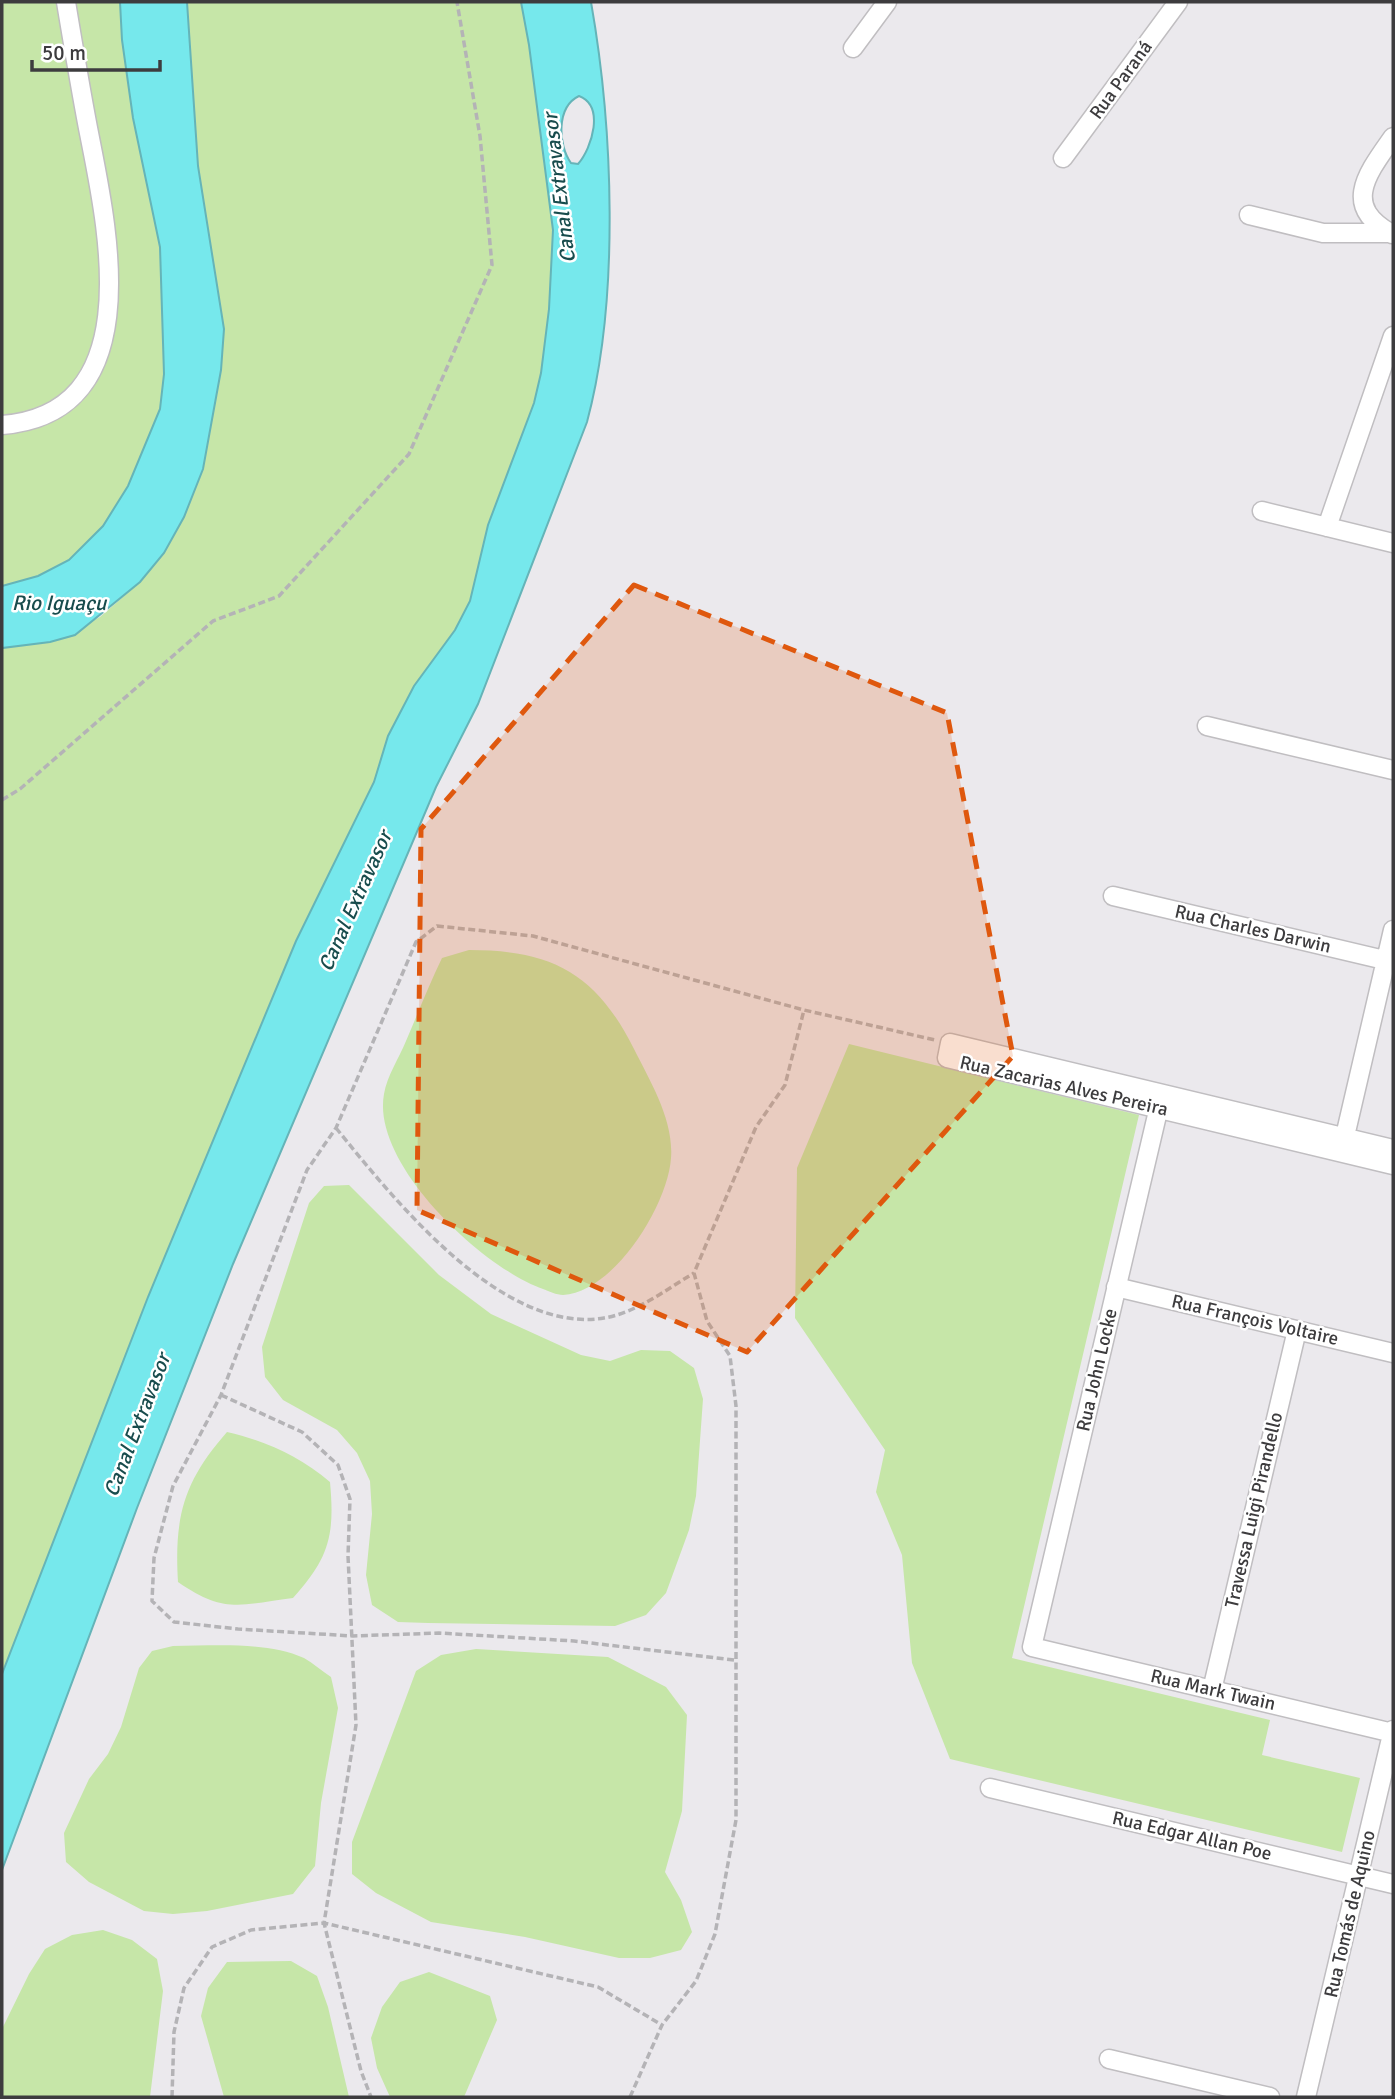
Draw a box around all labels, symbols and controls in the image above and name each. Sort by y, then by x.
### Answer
scale bar [32,28,159,72]
street label: Rua Paraná [1084,36,1158,124]
text: 50 m [42,40,86,66]
water label: Canal Extravasor [537,108,581,264]
water label: Rio Iguaçu [12,590,108,616]
water label: Canal Extravasor [312,824,399,975]
street label: Rua Charles Darwin [1173,899,1333,959]
street label: Rua Zacarias Alves Pereira [957,1050,1171,1122]
street label: Rua François Voltaire [1169,1289,1341,1351]
street label: Rua John Locke [1071,1306,1123,1434]
water label: Canal Extravasor [98,1347,177,1500]
street label: Travessa Luigi Pirandello [1220,1410,1288,1610]
street label: Rua Mark Twain [1148,1664,1278,1716]
street label: Rua Edgar Allan Poe [1110,1806,1274,1866]
street label: Rua Tomás de Aquino [1319,1828,1381,2000]

